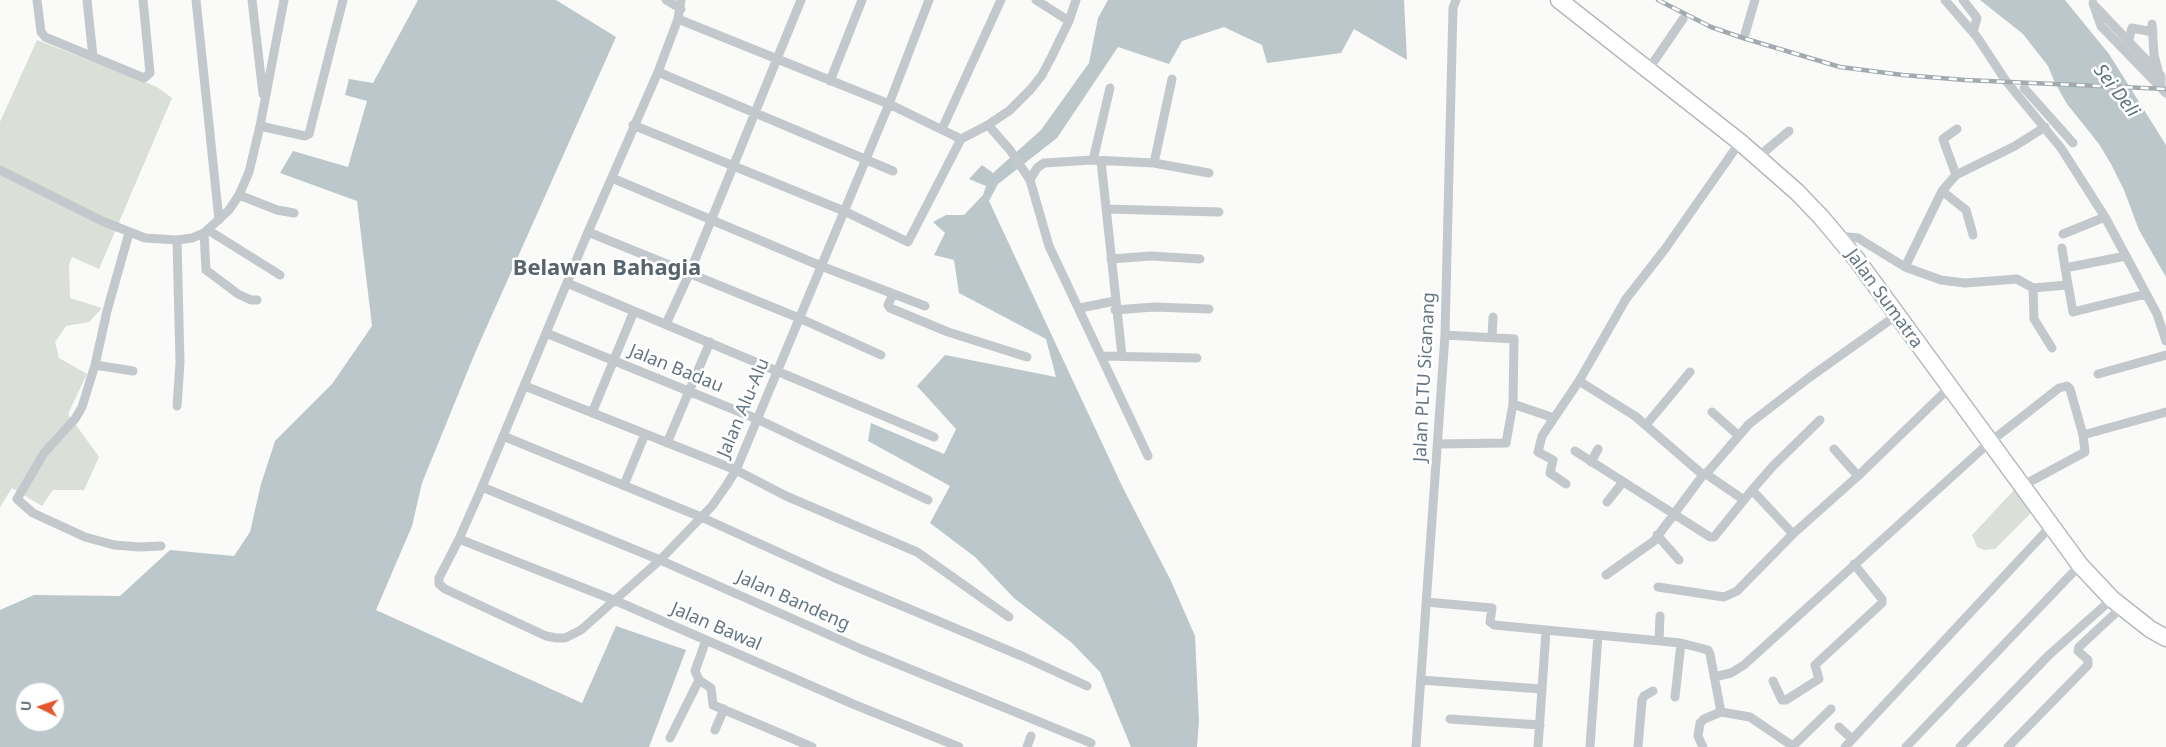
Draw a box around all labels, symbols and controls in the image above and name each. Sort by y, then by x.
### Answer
water label: Sei Deli [2088,60,2144,122]
street label: Jalan Sumatra [1841,245,1927,353]
district label: Belawan Bahagia [513,256,701,282]
street label: Jalan PLTU Sicanang [1410,292,1440,462]
street label: Jalan Badau [626,340,726,398]
street label: Jalan Alu-Alu [713,355,775,461]
street label: Jalan Bandeng [733,566,853,636]
street label: Jalan Bawal [667,598,765,656]
north arrow [15,682,65,732]
text: U [16,700,35,712]

